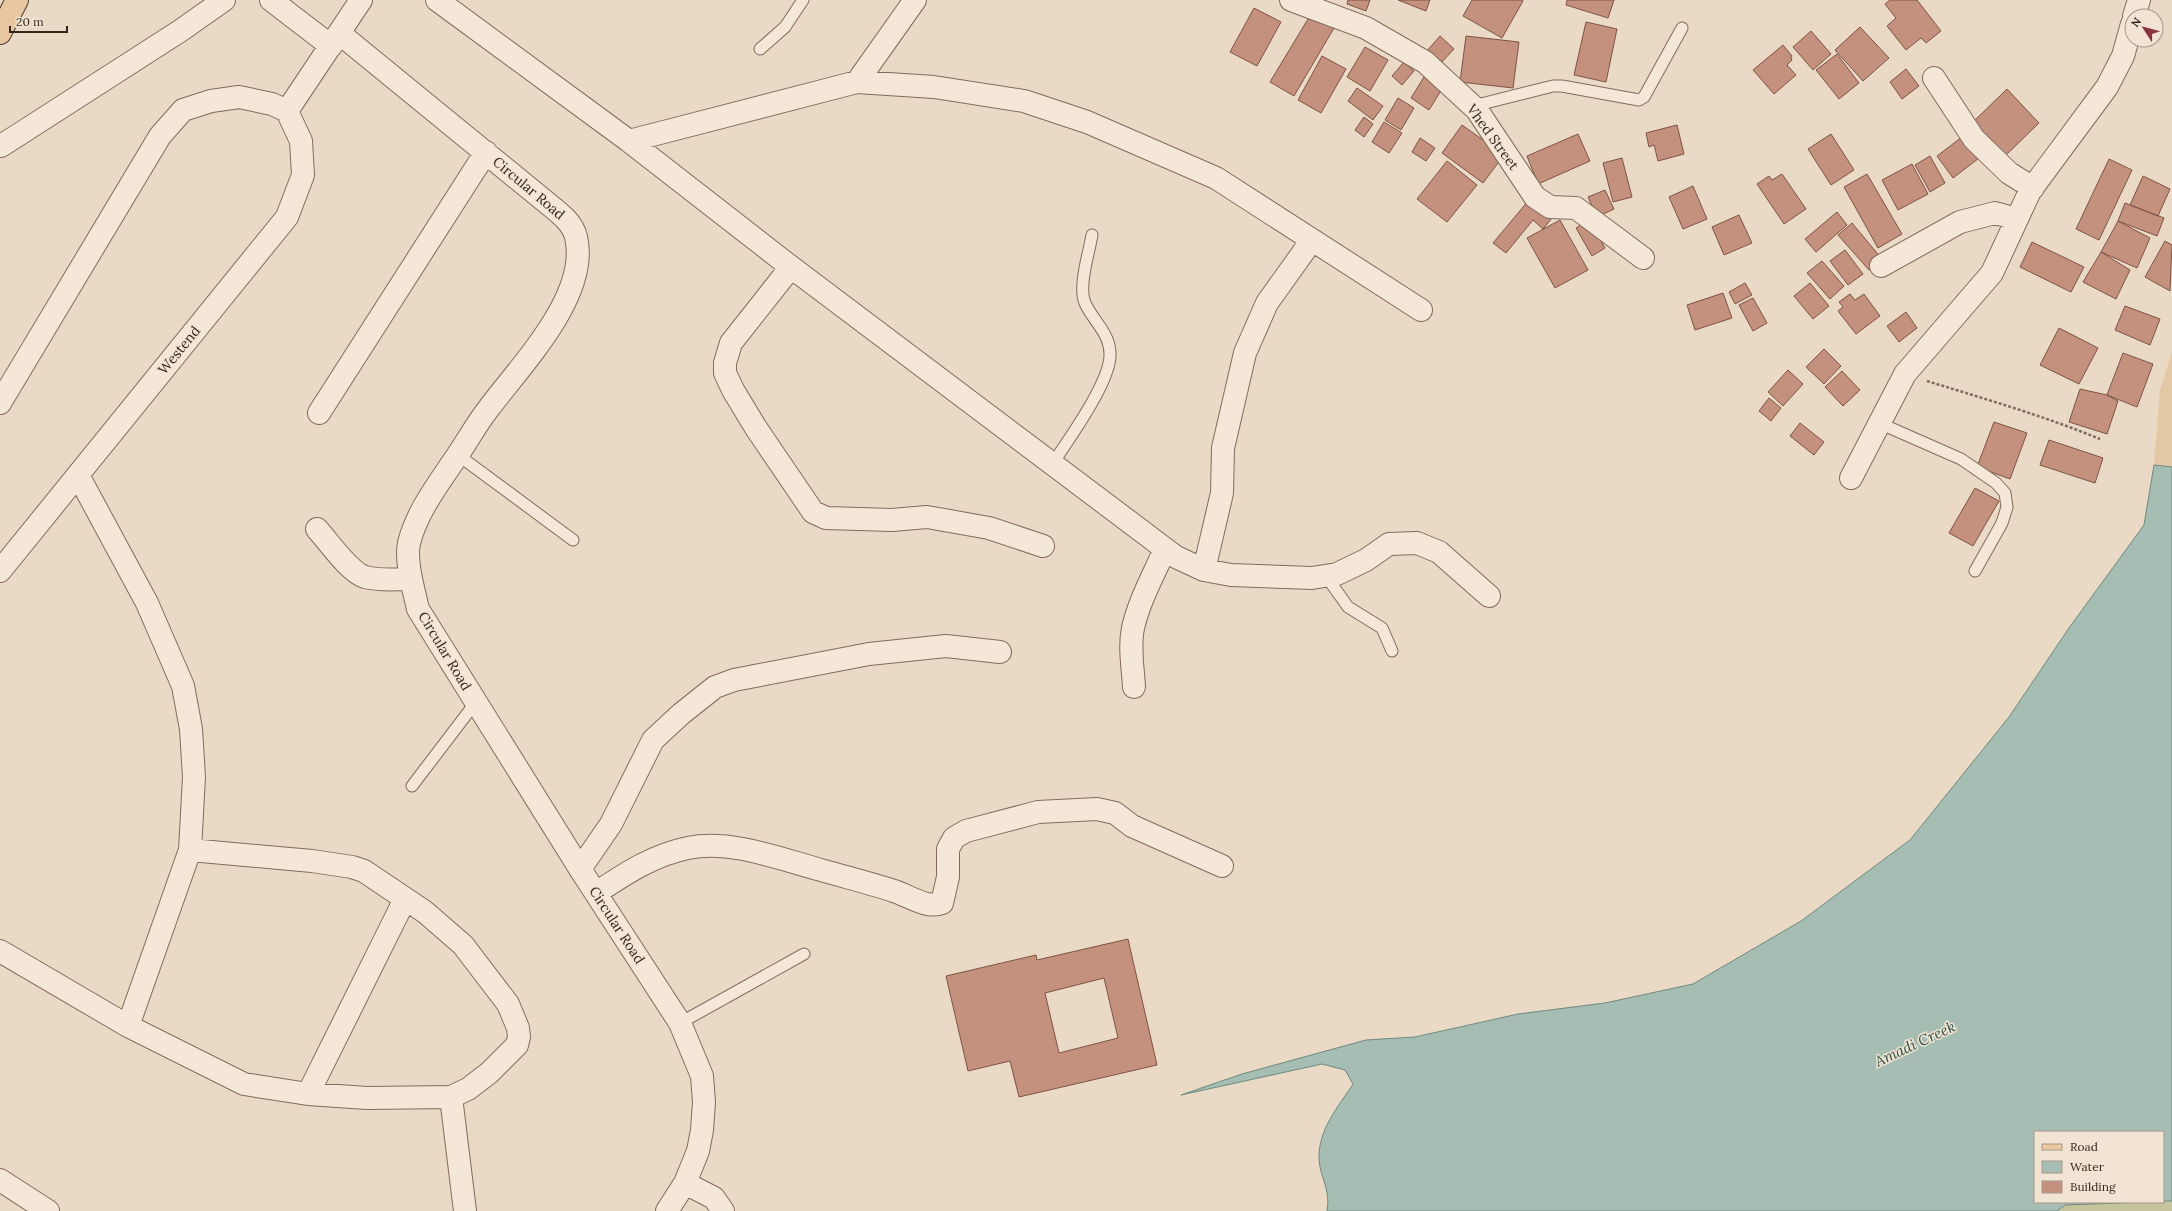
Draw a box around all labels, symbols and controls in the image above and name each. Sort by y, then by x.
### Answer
scale bar [10,8,67,34]
north arrow [2124,8,2164,48]
text: 20 m [16,14,44,29]
text: N [2128,14,2144,30]
street label: Vhed Street [1462,100,1523,174]
street label: Circular Road [489,153,569,223]
street label: Westend [154,322,204,378]
street label: Circular Road [414,608,476,694]
street label: Circular Road [585,883,649,967]
water label: Amadi Creek [1870,1016,1958,1071]
legend [2034,1131,2164,1203]
text: Road [2070,1139,2098,1154]
text: Water [2070,1159,2105,1174]
text: Building [2070,1179,2116,1194]

